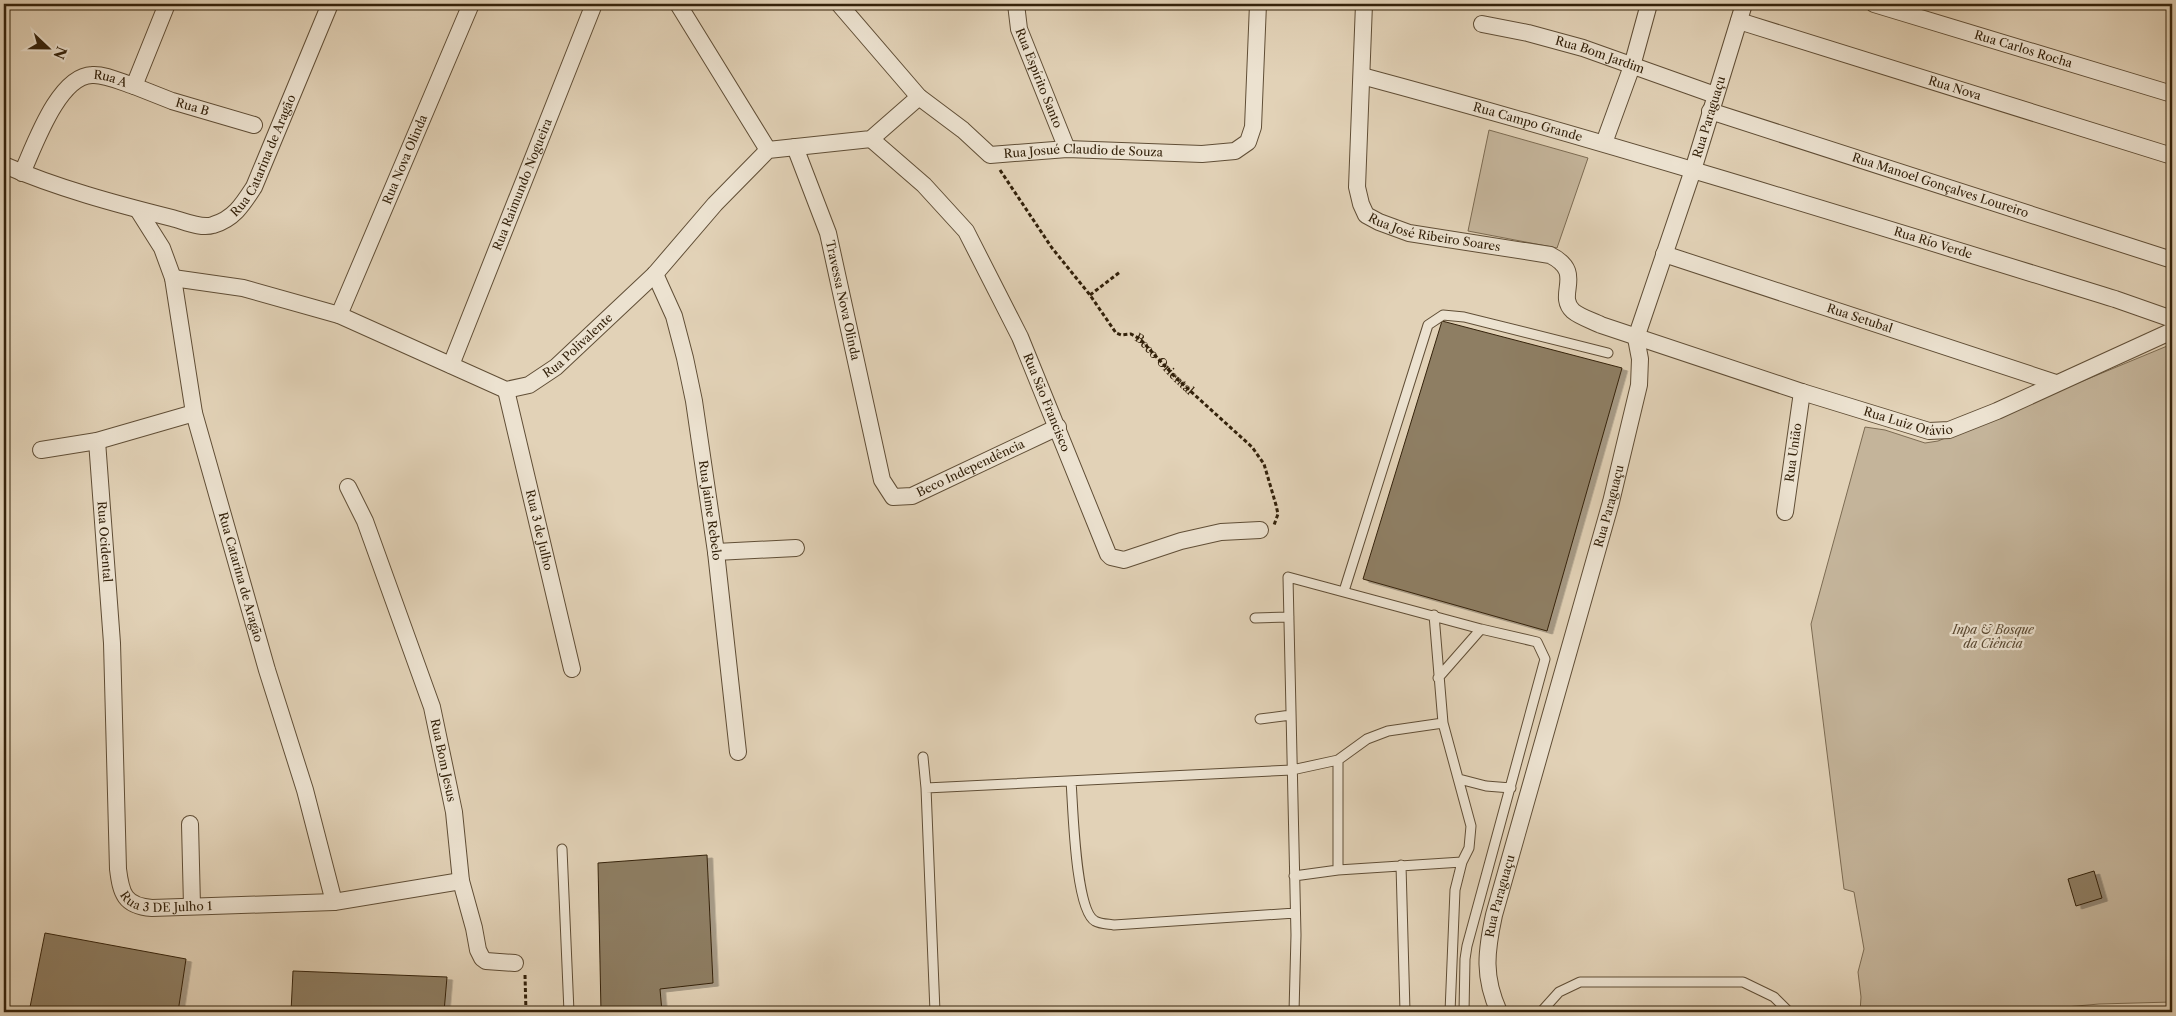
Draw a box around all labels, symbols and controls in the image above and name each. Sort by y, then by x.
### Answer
north arrow [22,22,72,72]
street label: Rua Espírito Santo [1012,26,1066,130]
street label: Rua Carlos Rocha [1973,27,2075,71]
street label: Rua Bom Jardim [1554,33,1647,76]
text: N [49,44,71,62]
street label: Rua A [93,67,131,90]
street label: Rua Nova [1927,72,1984,103]
street label: Rua Paraguaçu [1689,74,1729,160]
street label: Rua Catarina de Aragão [227,92,299,220]
street label: Rua B [174,94,211,118]
street label: Rua Campo Grande [1472,99,1584,144]
street label: Rua Nova Olinda [379,111,430,206]
street label: Rua Raimundo Nogueira [489,116,555,253]
street label: Rua Josué Claudio de Souza [1003,141,1164,161]
street label: Rua Manoel Gonçalves Loureiro [1850,149,2031,220]
street label: Rua José Ribeiro Soares [1366,210,1501,254]
street label: Rua Río Verde [1892,223,1975,262]
street label: Travessa Nova Olinda [823,239,864,362]
street label: Rua Setubal [1825,300,1895,336]
street label: Rua Polivalente [540,310,616,381]
street label: Beco Oriental [1133,330,1198,398]
street label: Rua São Francisco [1020,351,1074,454]
street label: Rua Luiz Otávio [1862,403,1955,438]
street label: Rua União [1781,422,1805,483]
street label: Beco Independência [914,436,1027,500]
street label: Rua Jaime Rebelo [696,459,725,561]
street label: Rua Paraguaçu [1590,463,1627,549]
street label: Rua 3 de Julho [523,488,556,572]
street label: Rua Ocidental [94,501,115,583]
street label: Rua Catarina de Aragão [215,510,267,644]
park label: Inpa & Bosque da Ciência [1951,622,2035,651]
street label: Rua Bom Jesus [428,717,460,803]
street label: Rua Paraguaçu [1482,852,1518,939]
street label: Rua 3 DE Julho 1 [117,888,212,915]

